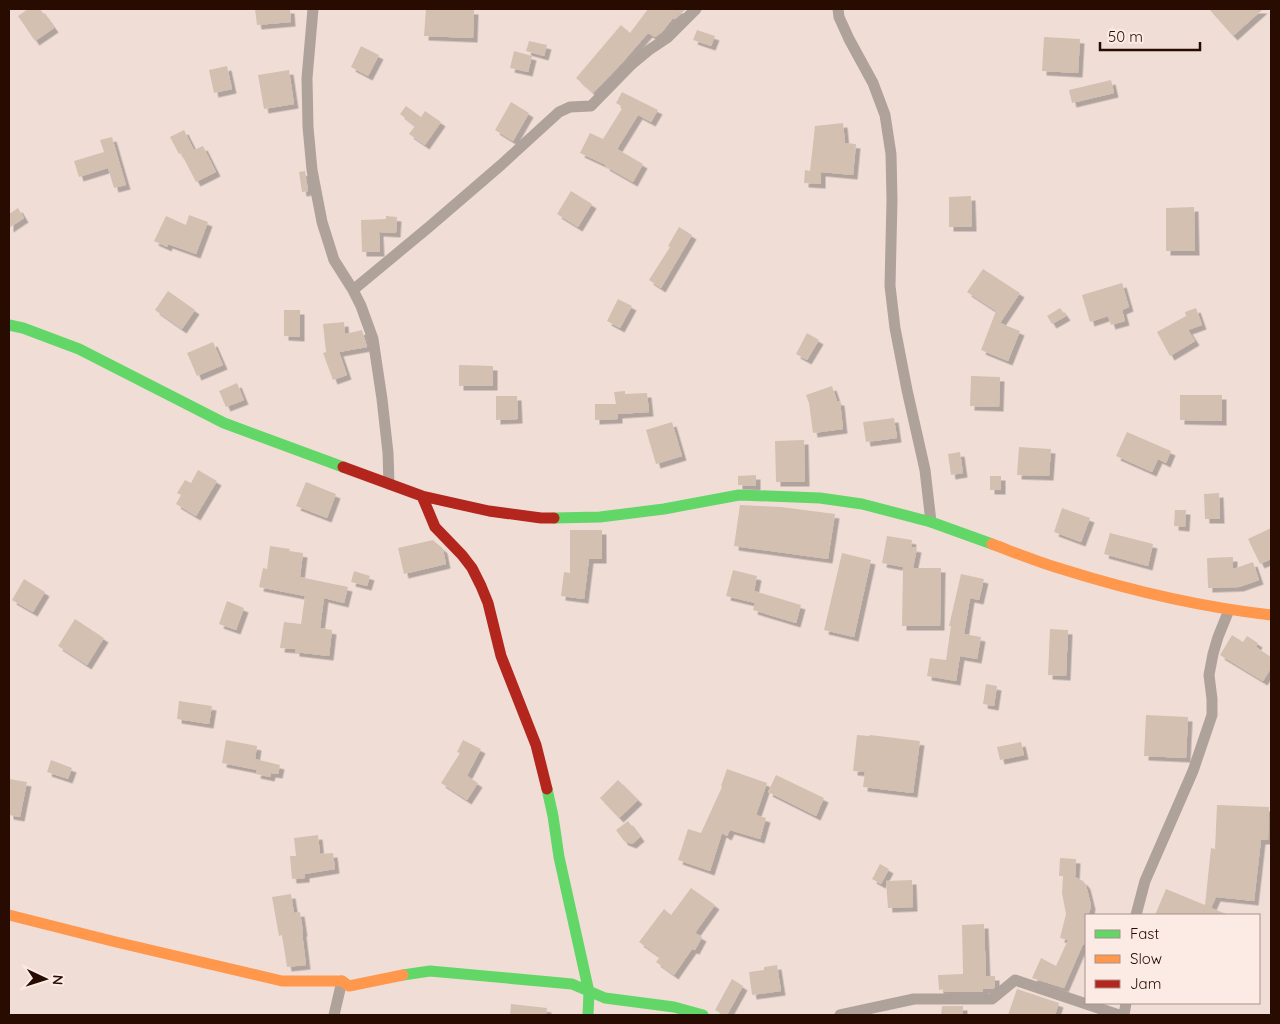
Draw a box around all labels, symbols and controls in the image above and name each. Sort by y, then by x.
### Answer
scale bar [1100,20,1200,52]
text: 50 m [1108,27,1143,46]
legend [1085,914,1260,1004]
text: Fast [1130,924,1159,943]
text: Slow [1130,949,1162,968]
north arrow [20,954,70,1004]
text: N [49,974,67,986]
text: Jam [1130,974,1161,993]

